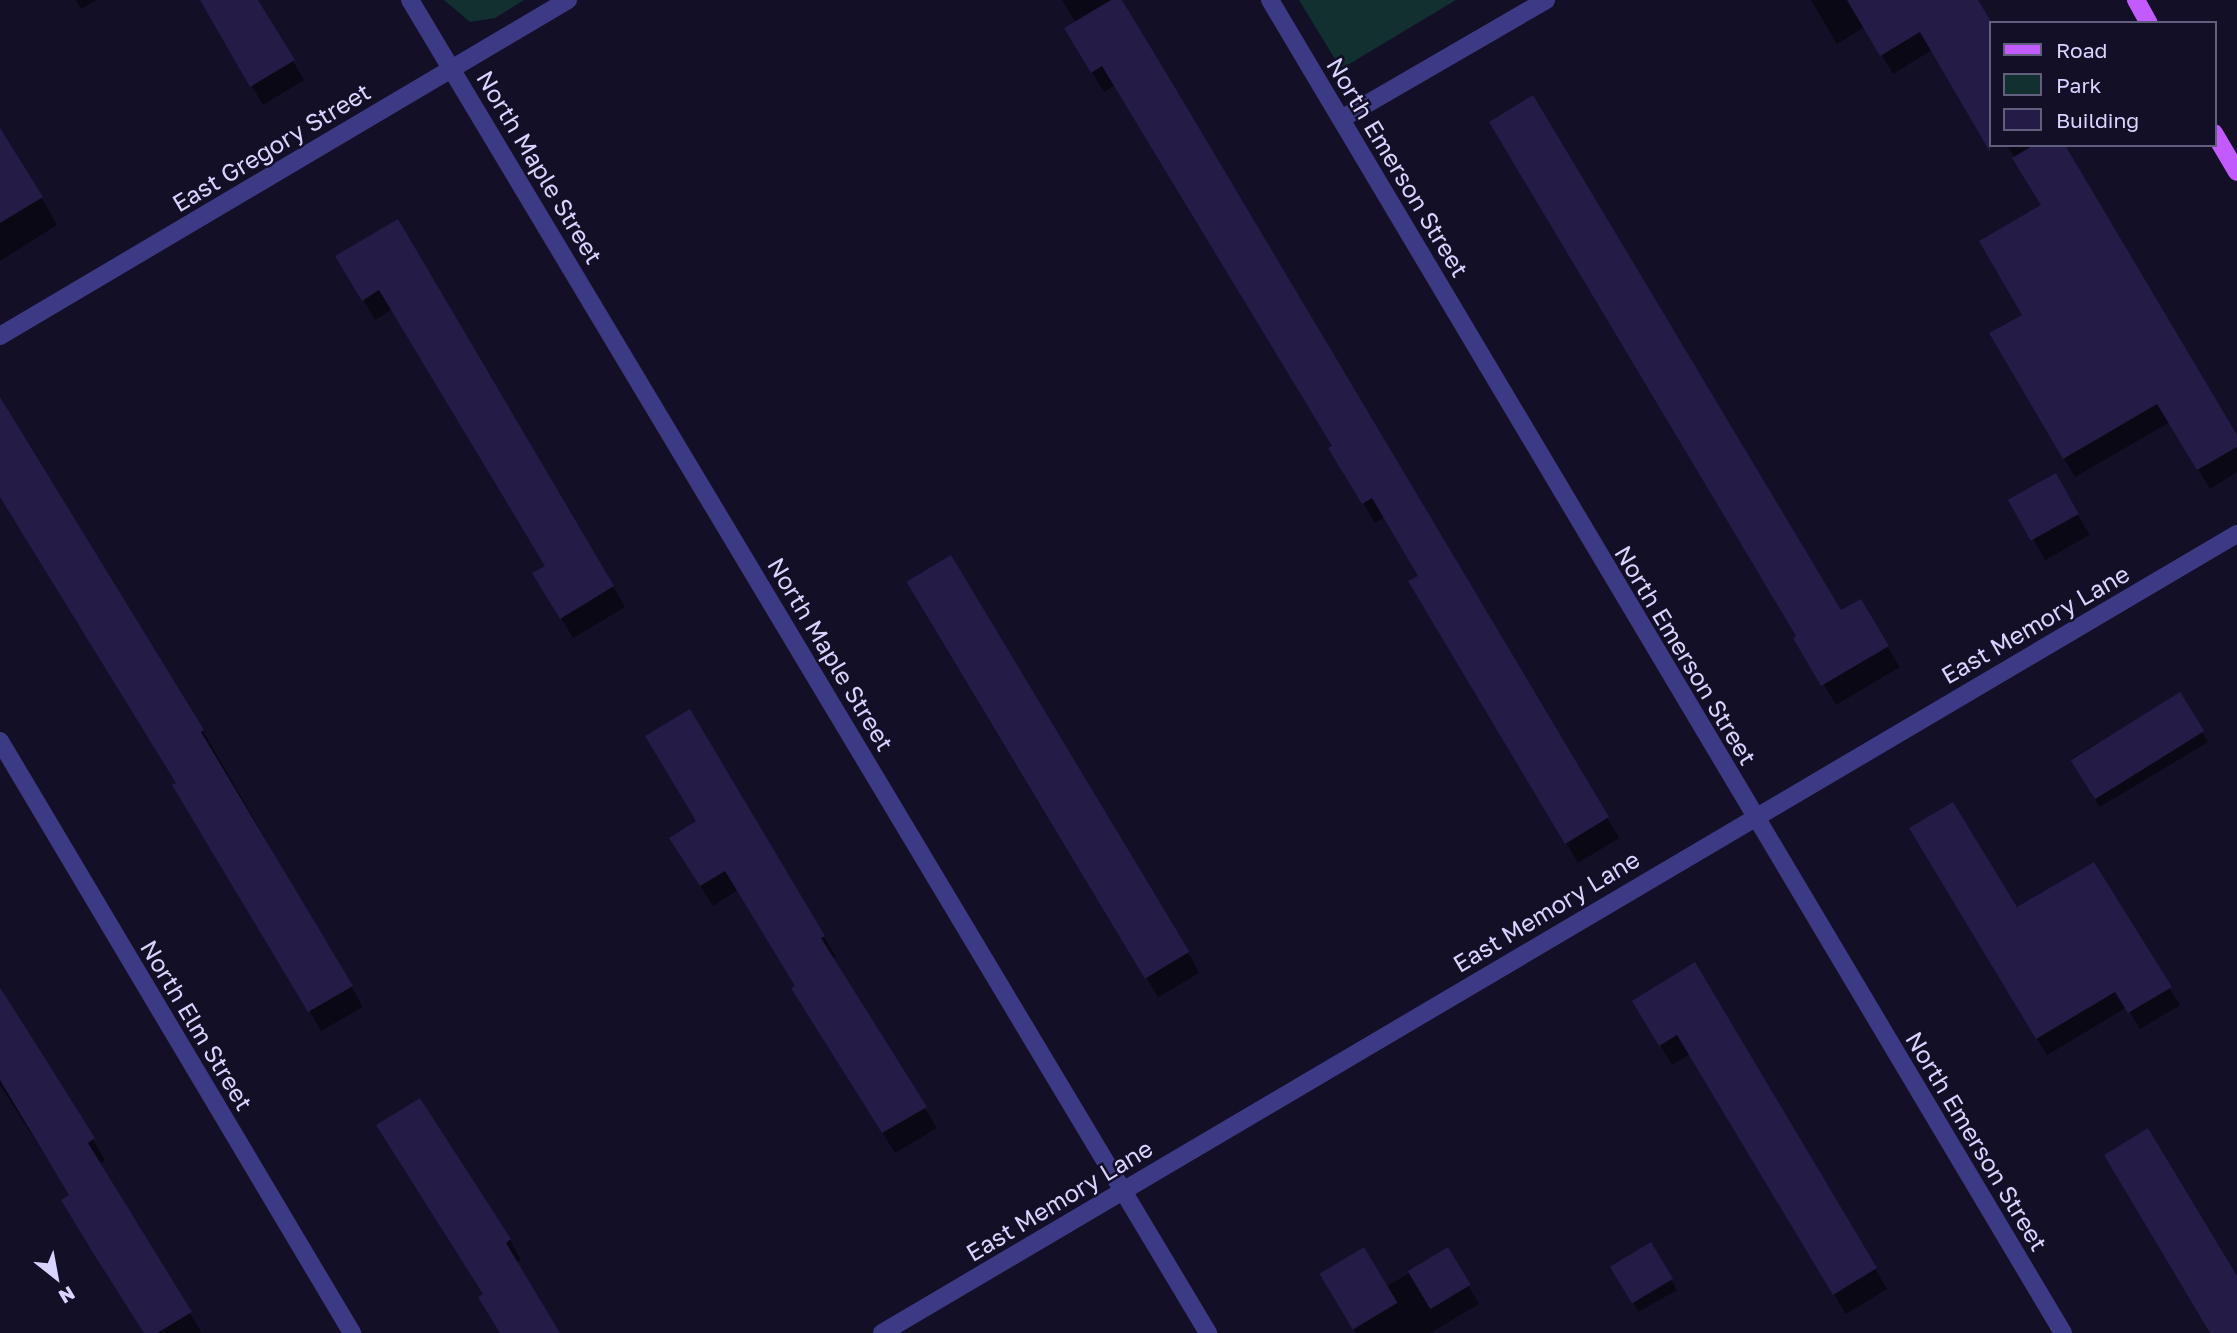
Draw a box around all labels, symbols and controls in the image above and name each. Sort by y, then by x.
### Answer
legend [1988,21,2216,147]
text: Road [2056,37,2107,63]
street label: North Emerson Street [1321,52,1475,282]
street label: North Maple Street [471,65,609,269]
text: Park [2056,72,2101,98]
street label: East Gregory Street [167,76,375,218]
text: Building [2056,107,2139,133]
street label: North Emerson Street [1609,540,1763,770]
street label: North Maple Street [762,552,900,756]
street label: East Memory Lane [1936,558,2134,690]
street label: East Memory Lane [1448,844,1644,978]
street label: North Elm Street [135,935,259,1115]
street label: North Emerson Street [1900,1026,2054,1256]
street label: East Memory Lane [961,1133,1157,1267]
north arrow [21,1242,91,1312]
text: N [55,1282,79,1309]

